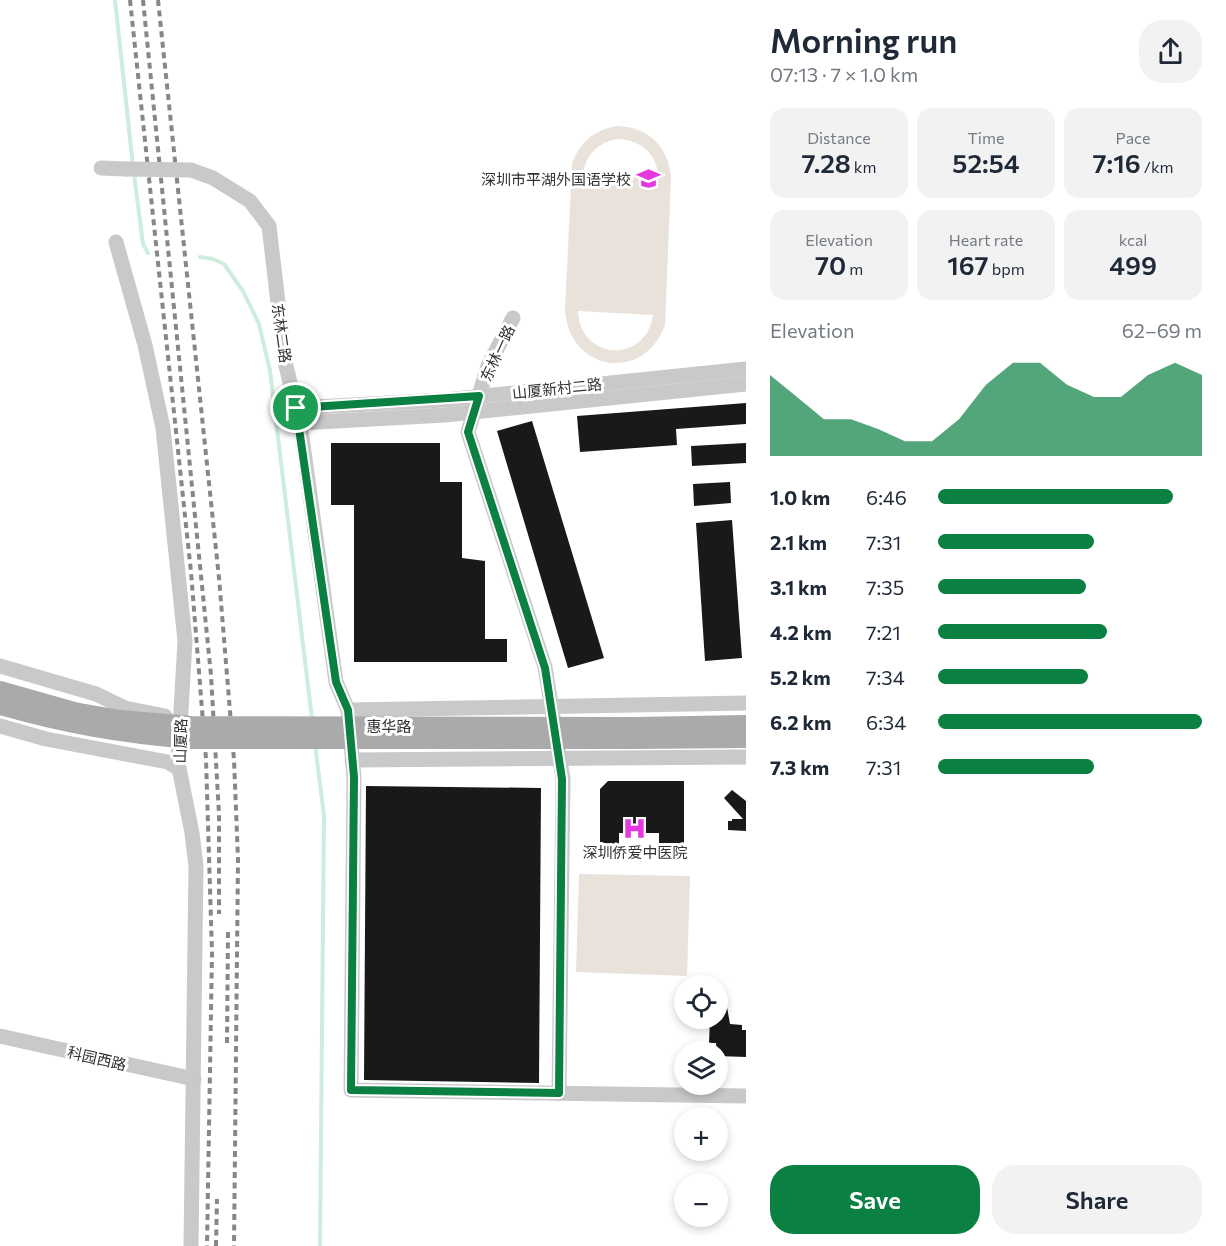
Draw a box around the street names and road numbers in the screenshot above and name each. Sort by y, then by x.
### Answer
street label: 东林二路 [269,302,295,364]
street label: 东林一路 [476,322,518,384]
street label: 山厦新村二路 [511,374,603,402]
street label: 惠华路 [366,717,412,735]
street label: 山厦路 [171,718,189,764]
street label: 科园西路 [66,1042,128,1074]

